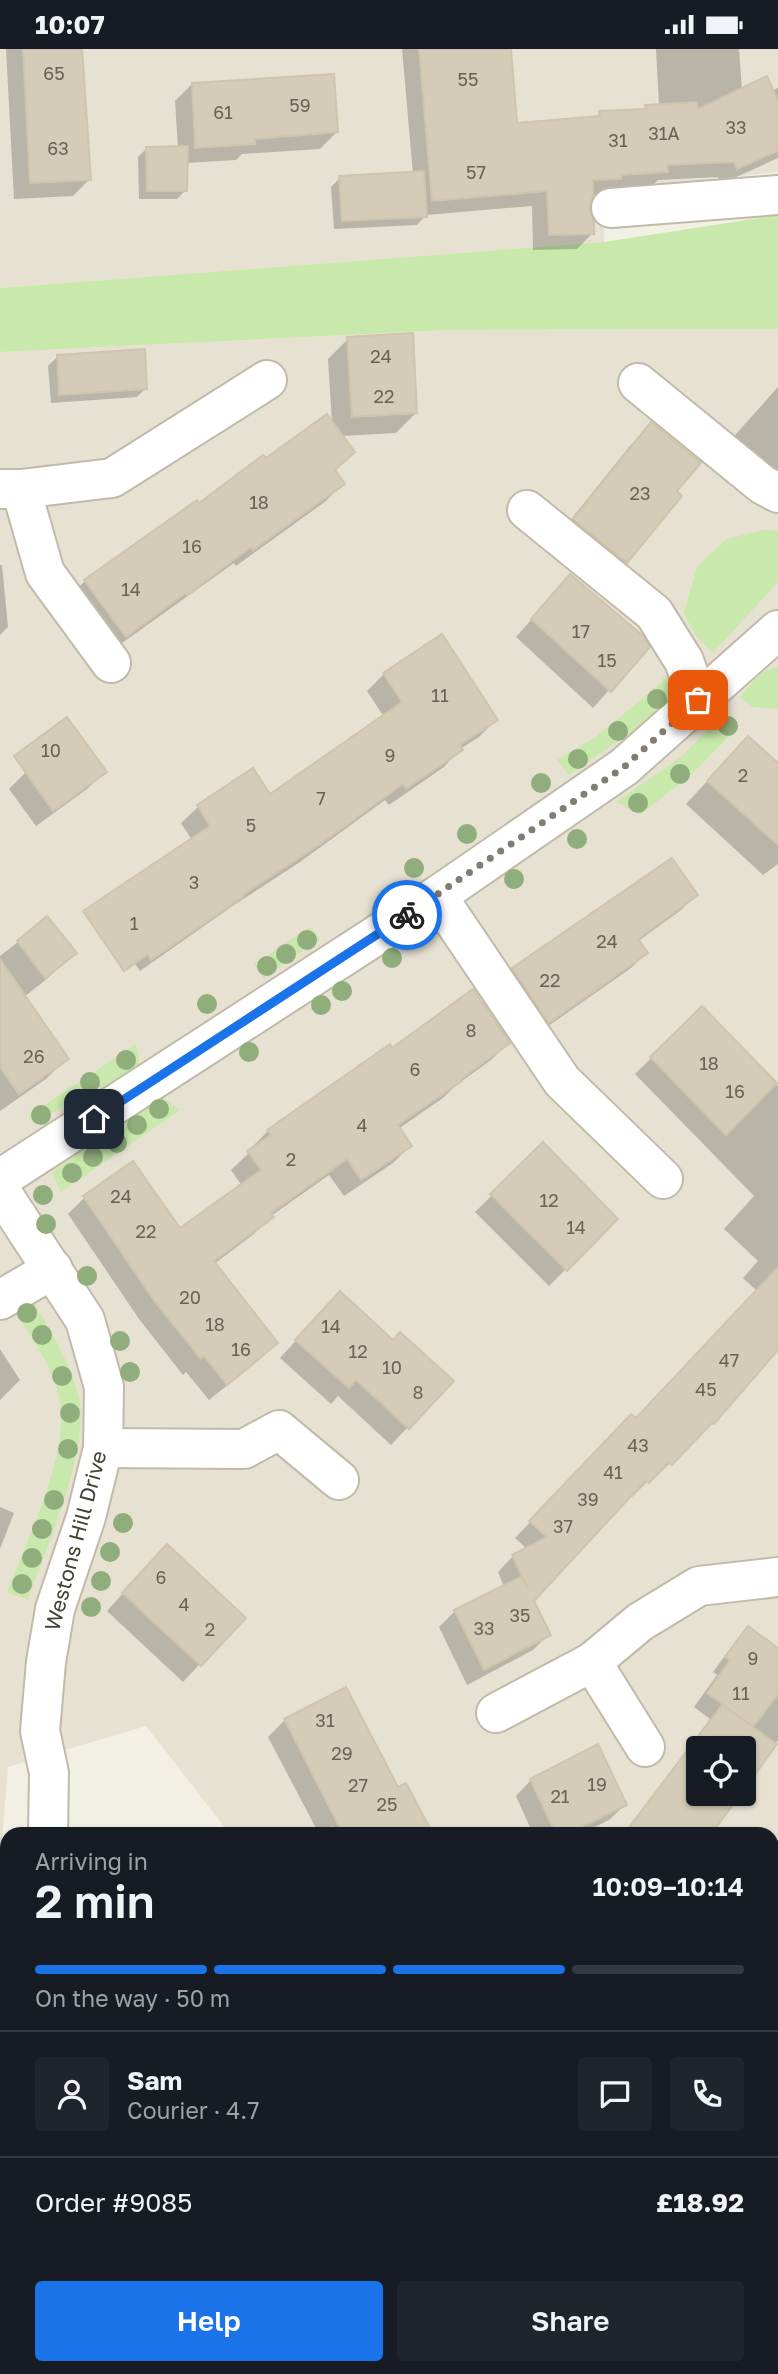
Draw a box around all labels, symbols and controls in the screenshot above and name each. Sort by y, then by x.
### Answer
text: 10:07 [35,9,105,40]
house number: 65 [43,62,65,84]
house number: 55 [458,68,478,90]
house number: 59 [289,94,311,116]
house number: 61 [213,101,233,123]
house number: 33 [725,116,747,138]
house number: 31A [648,122,680,144]
house number: 31 [608,129,628,151]
house number: 63 [47,137,69,159]
house number: 57 [466,161,486,183]
house number: 24 [370,345,392,367]
house number: 22 [374,385,394,407]
house number: 23 [630,482,650,504]
house number: 18 [249,491,269,513]
house number: 16 [182,535,202,557]
house number: 14 [121,578,141,600]
house number: 17 [572,620,590,642]
house number: 15 [597,649,617,671]
pin [668,670,728,730]
icon: bag [679,681,717,719]
house number: 11 [431,684,449,706]
house number: 10 [41,739,61,761]
house number: 9 [385,744,395,766]
house number: 2 [738,764,748,786]
house number: 7 [316,787,326,809]
house number: 5 [246,814,256,836]
house number: 3 [189,871,199,893]
courier [372,880,442,950]
icon: bike [388,896,426,934]
house number: 1 [130,912,139,934]
house number: 24 [596,930,618,952]
house number: 22 [540,969,560,991]
house number: 8 [466,1019,476,1041]
house number: 26 [23,1045,45,1067]
house number: 18 [699,1052,719,1074]
house number: 6 [410,1058,420,1080]
house number: 16 [725,1080,745,1102]
pin [64,1089,124,1149]
icon: home [75,1100,113,1138]
house number: 4 [357,1114,368,1136]
house number: 2 [286,1148,296,1170]
house number: 24 [110,1185,132,1207]
house number: 12 [539,1189,559,1211]
house number: 14 [566,1216,586,1238]
house number: 22 [136,1220,156,1242]
house number: 20 [179,1286,201,1308]
house number: 18 [205,1313,225,1335]
house number: 14 [321,1315,341,1337]
house number: 16 [231,1338,251,1360]
house number: 12 [348,1340,368,1362]
house number: 47 [719,1349,739,1371]
house number: 10 [382,1356,402,1378]
house number: 45 [695,1378,717,1400]
house number: 8 [413,1381,423,1403]
house number: 43 [627,1434,649,1456]
street label: Westons Hill Drive [39,1448,112,1634]
house number: 41 [603,1461,623,1483]
house number: 39 [577,1488,599,1510]
house number: 37 [553,1515,573,1537]
house number: 6 [156,1566,166,1588]
house number: 4 [179,1593,190,1615]
house number: 35 [510,1604,530,1626]
house number: 33 [473,1617,495,1639]
house number: 2 [205,1618,215,1640]
house number: 9 [748,1647,758,1669]
house number: 11 [732,1682,750,1704]
house number: 31 [315,1709,335,1731]
map controls [686,1736,756,1806]
button: locate [686,1736,756,1806]
house number: 29 [331,1742,353,1764]
house number: 19 [587,1773,607,1795]
house number: 27 [348,1774,368,1796]
house number: 21 [550,1785,570,1807]
house number: 25 [377,1793,397,1815]
text: Arriving in [35,1847,148,1875]
text: 10:09–10:14 [592,1871,744,1902]
text: 2 min [35,1873,155,1928]
text: On the way · 50 m [35,1984,230,2012]
button: person [35,2057,109,2131]
button: chat [578,2057,652,2131]
button: phone [670,2057,744,2131]
text: Sam [127,2065,182,2096]
text: Courier · 4.7 [127,2096,259,2124]
text: Order #9085 [35,2187,192,2218]
text: £18.92 [656,2187,744,2218]
button: Help [35,2281,383,2361]
button: Share [397,2281,744,2361]

